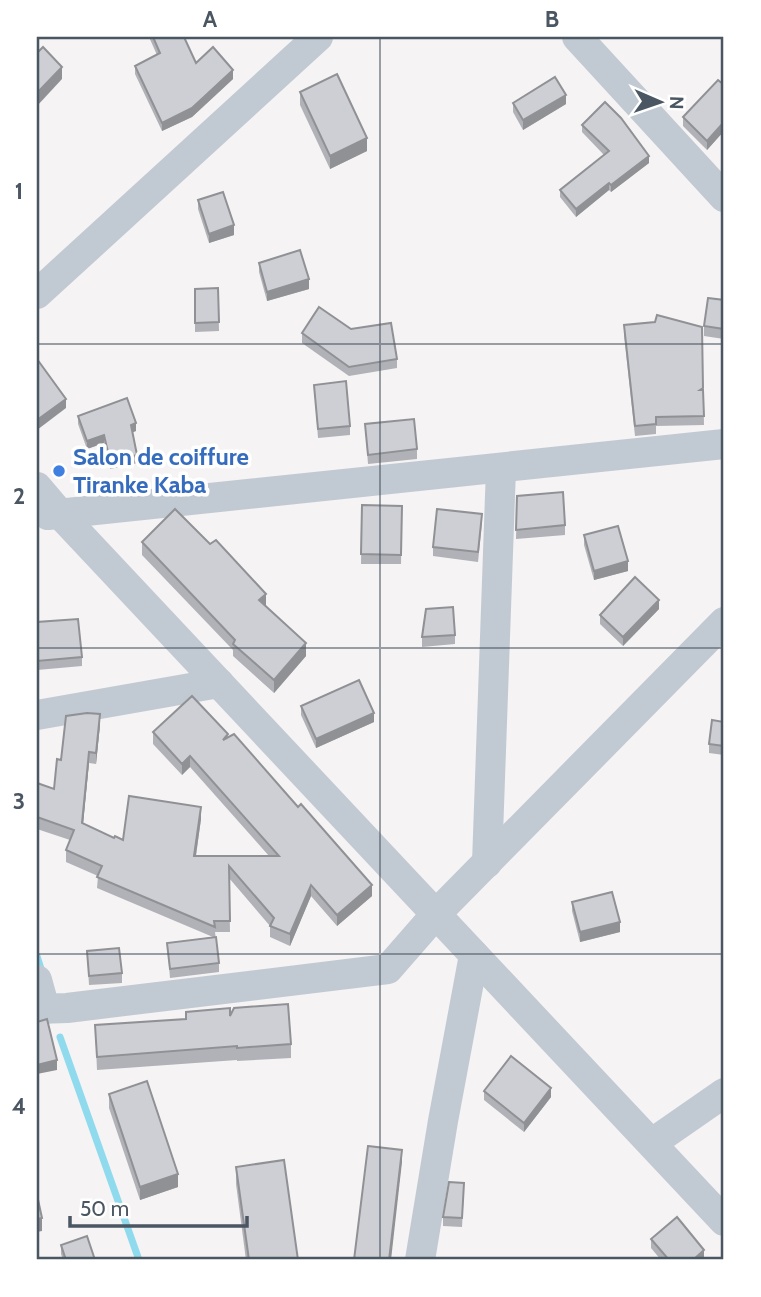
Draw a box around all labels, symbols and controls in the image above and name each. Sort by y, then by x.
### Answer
text: A [203,5,218,33]
text: B [545,5,559,33]
north arrow [624,66,694,136]
text: N [665,95,688,110]
text: 1 [15,177,23,205]
place label: Salon de coiffure Tiranke Kaba [73,442,249,499]
marker: Salon de coiffure Tiranke Kaba [51,463,67,479]
text: 2 [13,482,25,510]
text: 3 [13,787,25,815]
text: 4 [12,1092,26,1120]
scale bar [70,1185,247,1229]
text: 50 m [80,1196,129,1221]

